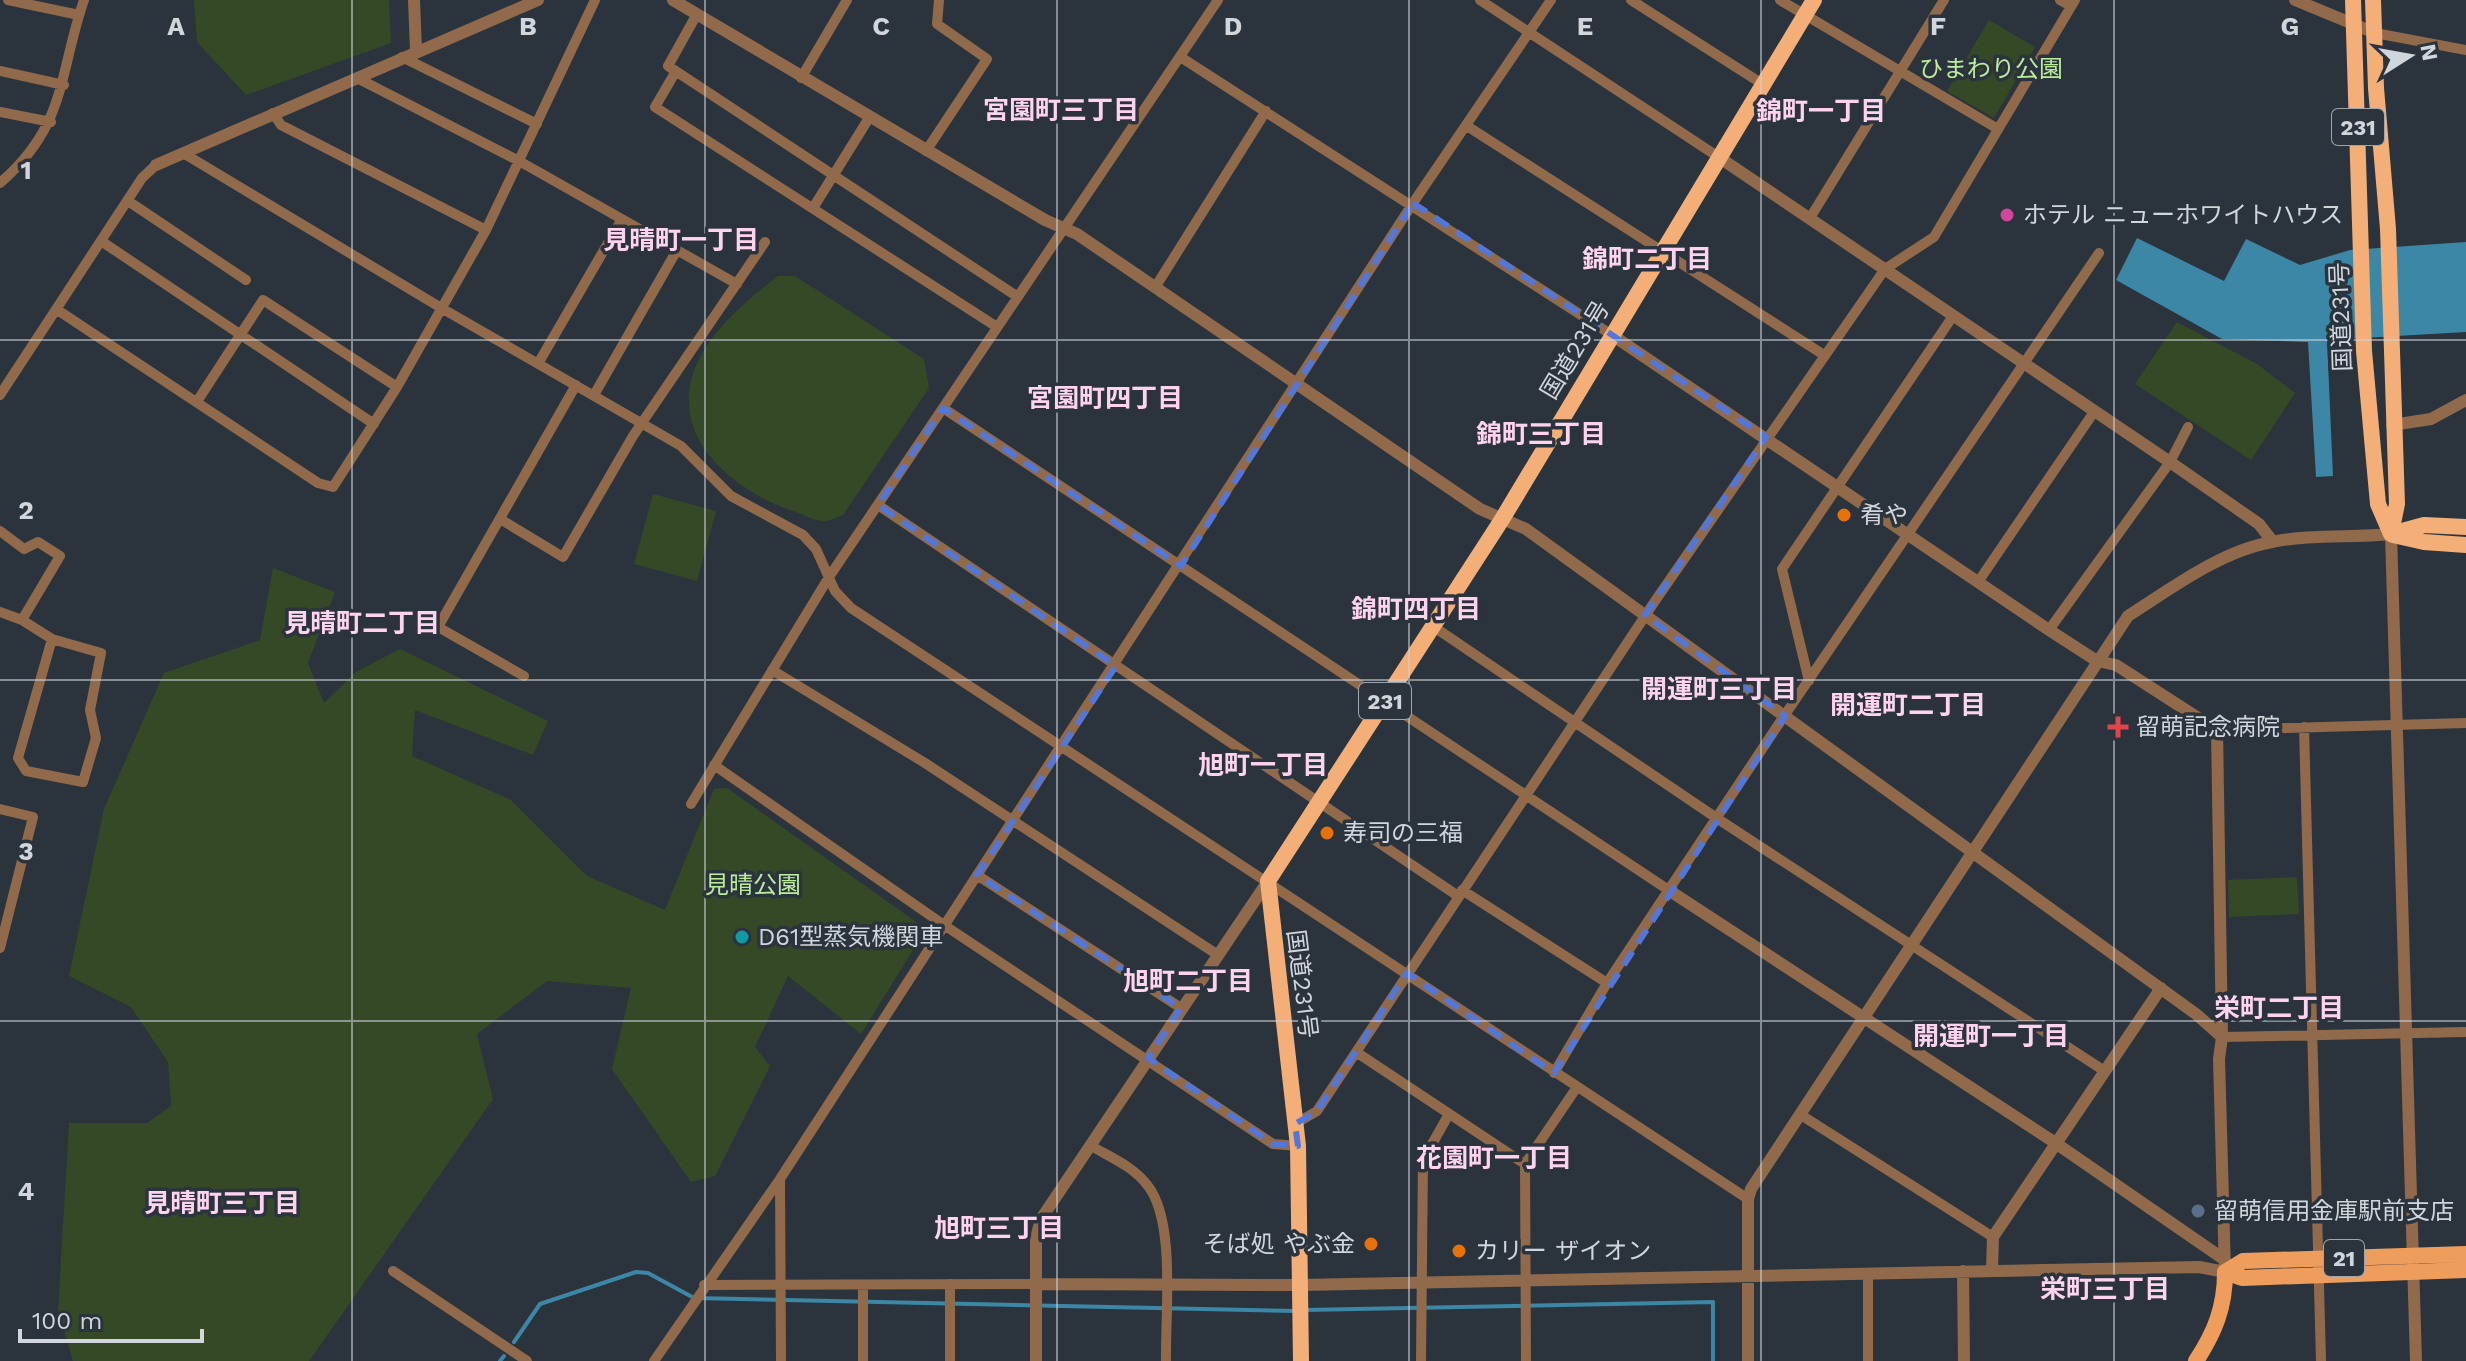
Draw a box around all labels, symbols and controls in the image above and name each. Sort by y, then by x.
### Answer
text: A [167,11,185,41]
text: B [519,11,537,41]
text: C [872,11,890,41]
text: D [1224,11,1242,41]
text: E [1577,11,1593,41]
text: F [1930,11,1946,41]
text: G [2281,11,2299,41]
north arrow [2370,16,2450,96]
text: N [2415,42,2443,63]
park label: ひまわり公園 [1919,55,2063,83]
district label: 宮園町三丁目 [983,95,1139,125]
district label: 錦町一丁目 [1756,96,1886,126]
road number: 231 [2332,109,2384,145]
text: 1 [20,155,32,185]
place label: ホテル ニューホワイトハウス [2023,201,2343,229]
marker: ホテル ニューホワイトハウス [1998,206,2016,224]
district label: 見晴町一丁目 [603,225,759,255]
district label: 錦町二丁目 [1582,244,1712,274]
street label: 国道231号 [2325,262,2357,372]
street label: 国道231号 [1535,296,1615,404]
district label: 宮園町四丁目 [1027,383,1183,413]
district label: 錦町三丁目 [1476,419,1606,449]
text: 2 [18,495,34,525]
place label: 肴や [1860,501,1908,529]
marker: 肴や [1835,506,1853,524]
district label: 錦町四丁目 [1351,594,1481,624]
district label: 見晴町二丁目 [284,608,440,638]
district label: 開運町三丁目 [1641,674,1797,704]
road number: 231 [1359,683,1411,719]
district label: 開運町二丁目 [1830,690,1986,720]
place label: 留萌記念病院 [2136,713,2280,741]
marker: 留萌記念病院 [2107,716,2129,738]
district label: 旭町一丁目 [1198,750,1328,780]
place label: 寿司の三福 [1343,819,1463,847]
marker: 寿司の三福 [1318,824,1336,842]
text: 3 [18,836,34,866]
park label: 見晴公園 [705,871,801,899]
place label: D61型蒸気機関車 [758,923,943,951]
marker: D61型蒸気機関車 [733,928,751,946]
street label: 国道231号 [1281,928,1323,1040]
district label: 旭町二丁目 [1123,966,1253,996]
district label: 栄町二丁目 [2214,993,2344,1023]
district label: 開運町一丁目 [1913,1021,2069,1051]
district label: 花園町一丁目 [1416,1143,1572,1173]
text: 4 [18,1176,35,1206]
district label: 見晴町三丁目 [144,1188,300,1218]
place label: 留萌信用金庫駅前支店 [2214,1197,2454,1225]
marker: 留萌信用金庫駅前支店 [2189,1202,2207,1220]
district label: 旭町三丁目 [934,1213,1064,1243]
place label: そば処 やぶ金 [1203,1230,1355,1258]
marker: そば処 やぶ金 [1362,1235,1380,1253]
place label: カリー ザイオン [1475,1237,1651,1265]
road number: 21 [2324,1240,2364,1276]
marker: カリー ザイオン [1450,1242,1468,1260]
district label: 栄町三丁目 [2040,1274,2170,1304]
scale bar [20,1293,202,1343]
text: 100 m [32,1307,102,1335]

